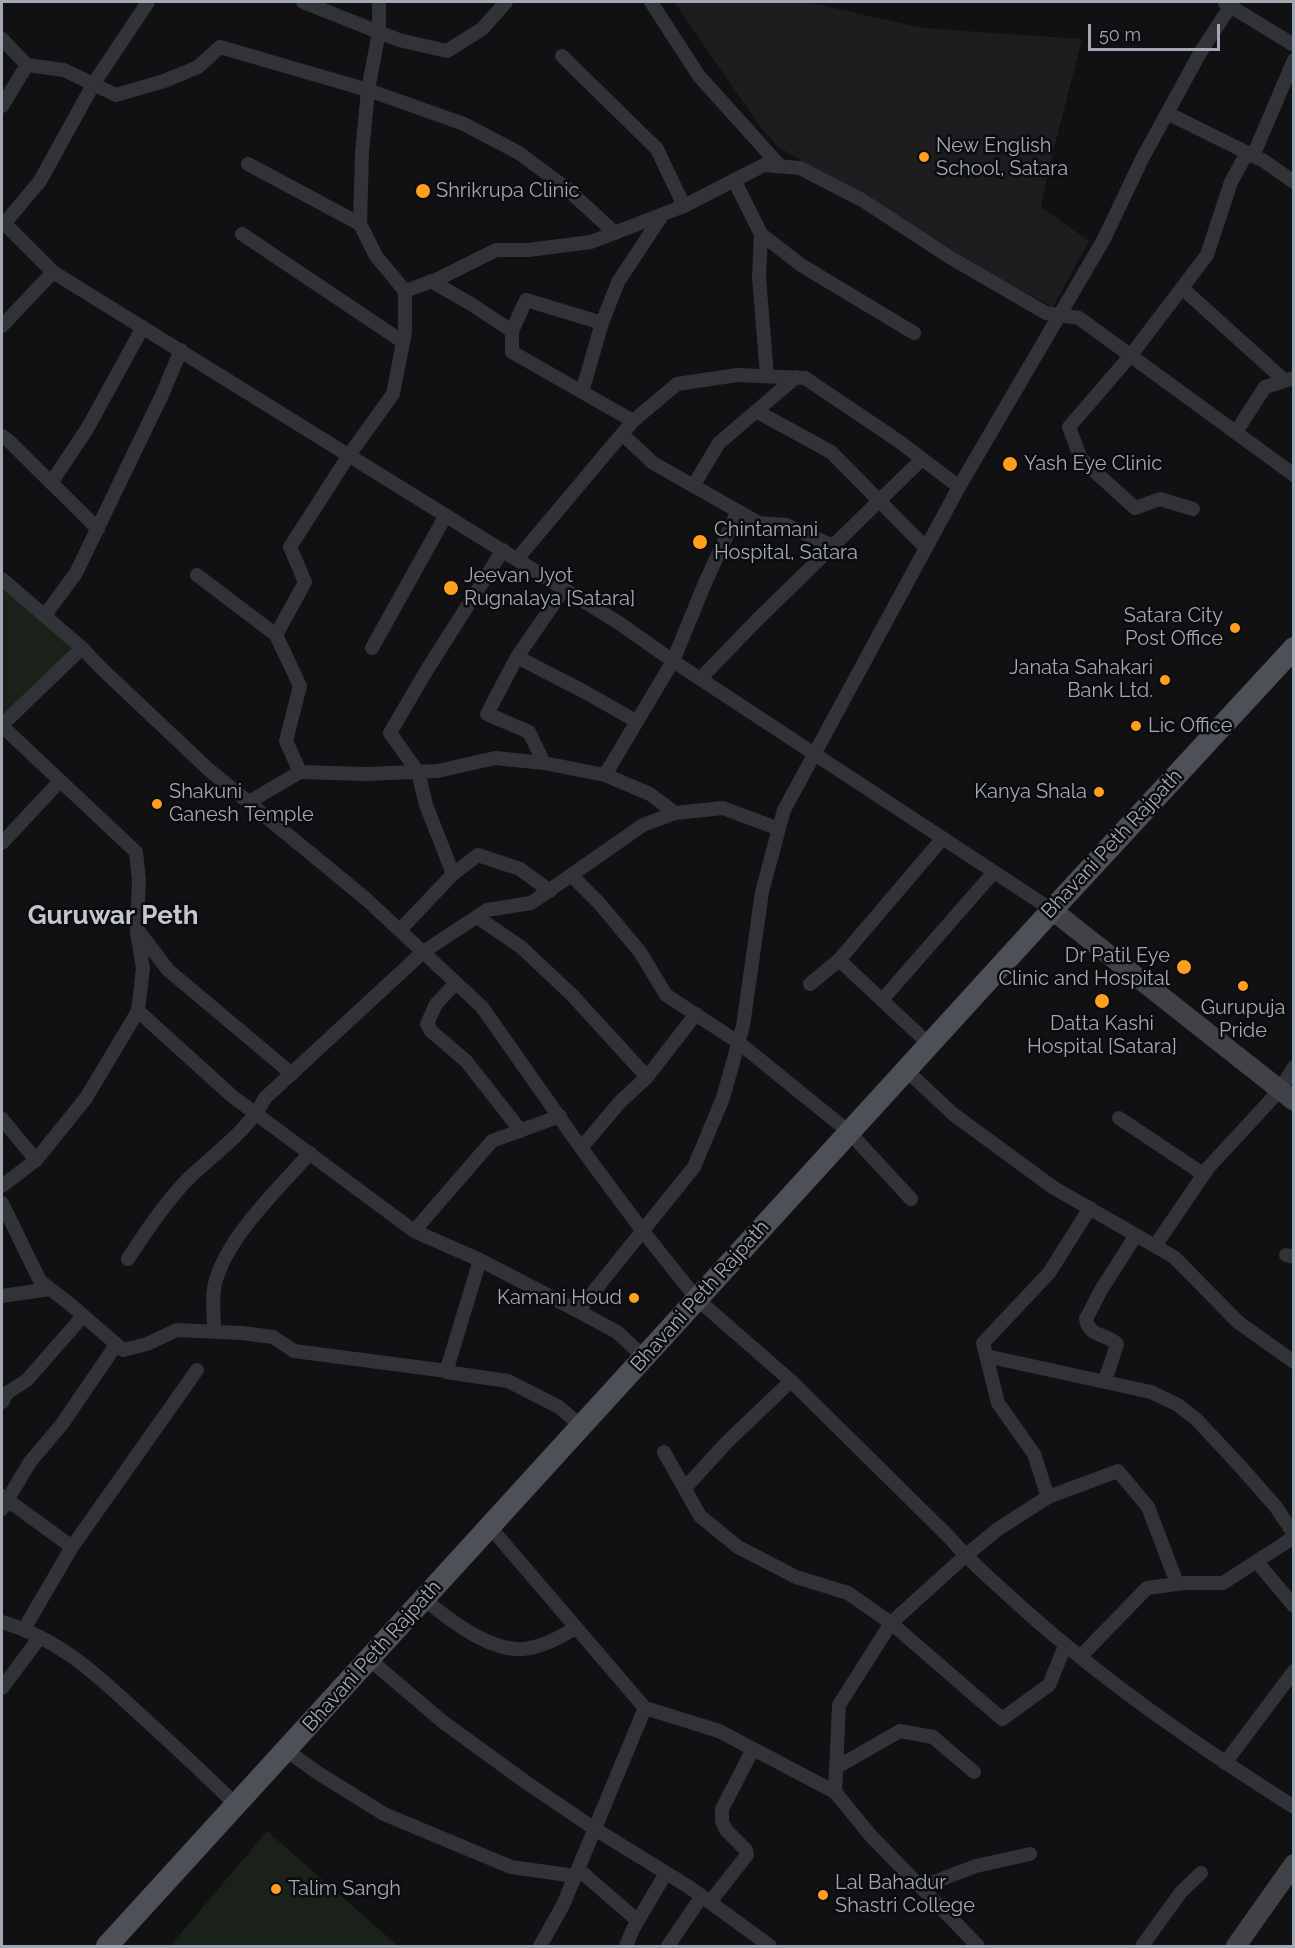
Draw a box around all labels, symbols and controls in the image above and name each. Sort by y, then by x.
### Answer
scale bar [1091,12,1223,50]
text: 50 m [1099,24,1141,45]
place label: New English School, Satara [936,134,1068,181]
marker: New English School, Satara [917,150,931,164]
place label: Shrikrupa Clinic [436,179,580,203]
marker: Shrikrupa Clinic [414,182,432,200]
place label: Yash Eye Clinic [1024,452,1162,476]
marker: Yash Eye Clinic [1001,455,1019,473]
place label: Chintamani Hospital, Satara [714,518,858,565]
marker: Chintamani Hospital, Satara [691,533,709,551]
place label: Jeevan Jyot Rugnalaya [Satara] [464,564,635,611]
marker: Jeevan Jyot Rugnalaya [Satara] [442,579,460,597]
place label: Satara City Post Office [1124,604,1223,651]
marker: Satara City Post Office [1228,621,1242,635]
place label: Janata Sahakari Bank Ltd. [1009,656,1153,703]
marker: Janata Sahakari Bank Ltd. [1158,673,1172,687]
place label: Lic Office [1148,714,1232,738]
marker: Lic Office [1129,719,1143,733]
street label: Bhavani Peth Rajpath [1037,764,1187,924]
place label: Shakuni Ganesh Temple [169,780,314,827]
place label: Kanya Shala [974,780,1087,804]
marker: Kanya Shala [1092,785,1106,799]
marker: Shakuni Ganesh Temple [150,797,164,811]
district label: Guruwar Peth [28,900,198,932]
place label: Dr Patil Eye Clinic and Hospital [998,944,1170,991]
marker: Dr Patil Eye Clinic and Hospital [1175,958,1193,976]
marker: Gurupuja Pride [1236,979,1250,993]
marker: Datta Kashi Hospital [Satara] [1093,992,1111,1010]
place label: Gurupuja Pride [1201,996,1285,1043]
place label: Datta Kashi Hospital [Satara] [1027,1012,1177,1059]
street label: Bhavani Peth Rajpath [626,1215,774,1377]
place label: Kamani Houd [497,1286,622,1310]
marker: Kamani Houd [627,1291,641,1305]
street label: Bhavani Peth Rajpath [298,1575,446,1737]
place label: Lal Bahadur Shastri College [835,1871,975,1918]
place label: Talim Sangh [288,1877,401,1901]
marker: Talim Sangh [269,1882,283,1896]
marker: Lal Bahadur Shastri College [816,1888,830,1902]

